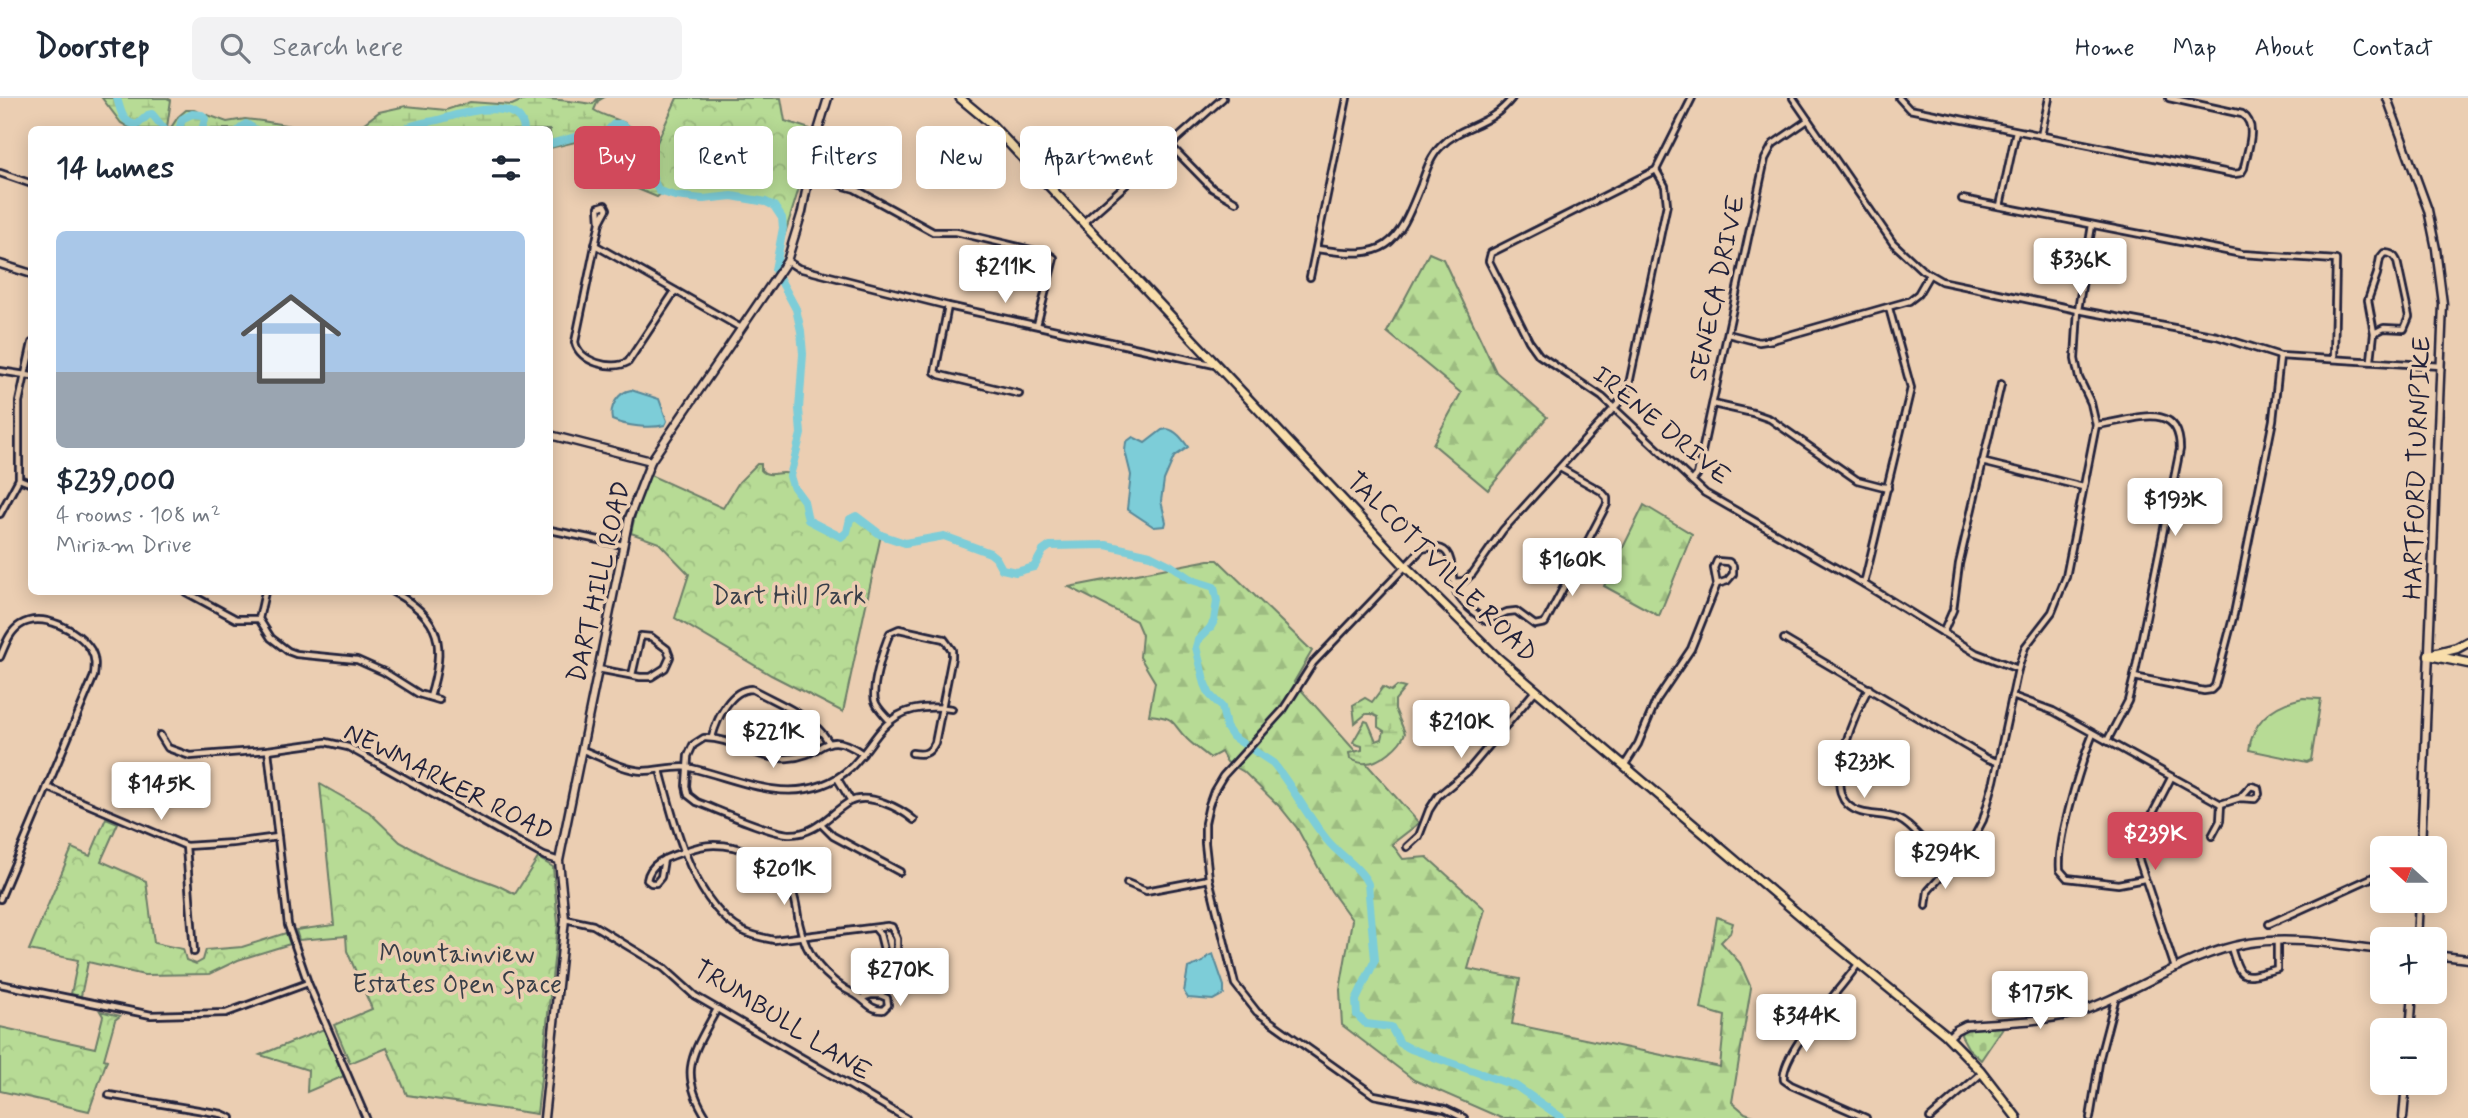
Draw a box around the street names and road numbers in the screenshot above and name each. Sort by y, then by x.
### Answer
street label: SENECA DRIVE [1682,192,1754,384]
street label: HARTFORD TURNPIKE [2396,336,2440,600]
street label: IRENE DRIVE [1585,358,1737,494]
street label: TALCOTTVILLE ROAD [1338,465,1544,671]
street label: DART HILL ROAD [560,478,640,686]
street label: NEWMARKER ROAD [338,716,558,850]
street label: TRUMBULL LANE [687,953,877,1089]

